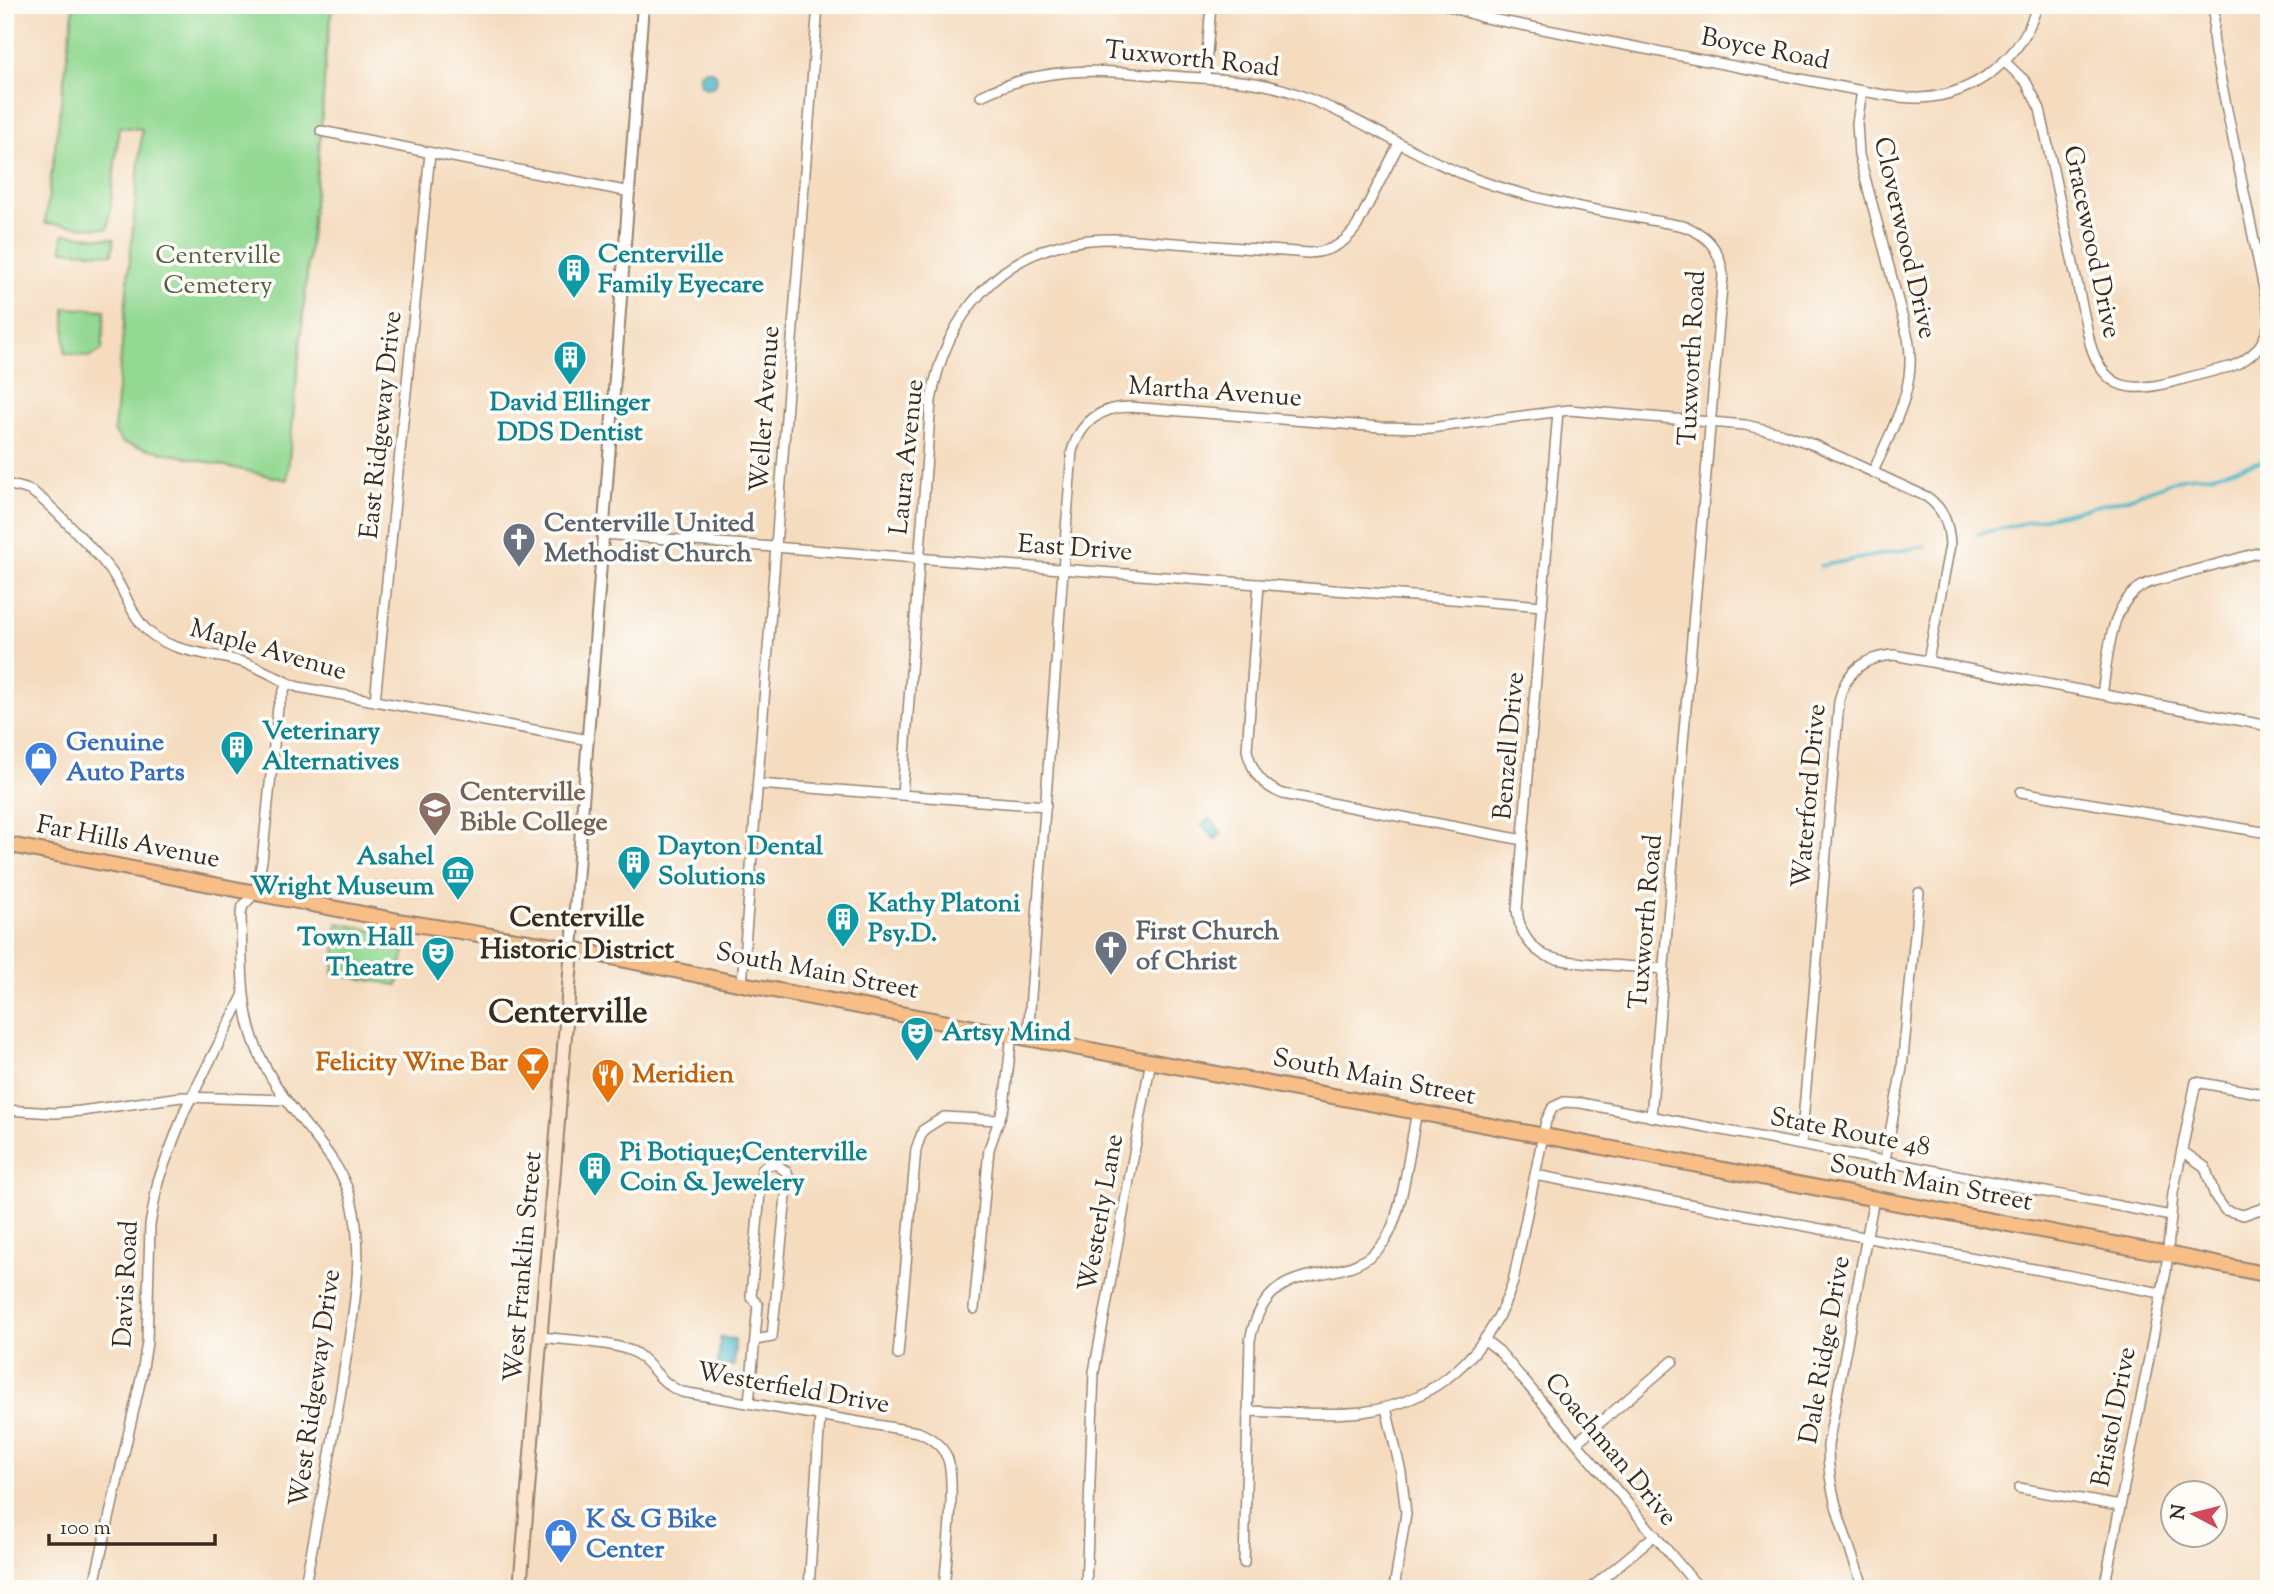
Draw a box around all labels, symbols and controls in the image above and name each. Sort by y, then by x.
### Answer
street label: Boyce Road [1698,19,1833,81]
street label: Tuxworth Road [1103,32,1281,88]
street label: Cloverwood Drive [1863,133,1945,343]
street label: Gracewood Drive [2053,142,2129,342]
place label: Centerville Family Eyecare [598,237,764,304]
park label: Centerville Cemetery [155,238,281,305]
building icon: Centerville Family Eyecare [555,251,593,300]
street label: Tuxworth Road [1670,269,1716,447]
street label: East Ridgeway Drive [352,309,412,541]
street label: Weller Avenue [742,324,790,494]
building icon: David Ellinger DDS Dentist [551,338,589,387]
street label: Martha Avenue [1127,368,1303,418]
street label: Laura Avenue [881,377,935,537]
place label: David Ellinger DDS Dentist [490,385,650,452]
place label: Centerville United Methodist Church [544,506,755,573]
church icon: Centerville United Methodist Church [500,520,538,569]
street label: East Drive [1016,527,1134,571]
street label: Maple Avenue [185,611,351,691]
street label: Benzell Drive [1485,671,1535,821]
street label: Waterford Drive [1784,702,1836,890]
place label: Veterinary Alternatives [262,714,399,781]
place label: Genuine Auto Parts [66,725,185,792]
building icon: Veterinary Alternatives [218,728,256,777]
shop icon: Genuine Auto Parts [22,739,60,788]
place label: Centerville Bible College [460,775,608,842]
school or university icon: Centerville Bible College [416,789,454,838]
street label: Far Hills Avenue [33,807,223,879]
place label: Dayton Dental Solutions [658,829,824,896]
street label: Tuxworth Road [1621,833,1673,1011]
place label: Asahel Wright Museum [250,839,435,906]
building icon: Dayton Dental Solutions [615,843,653,892]
museum icon: Asahel Wright Museum [439,853,477,902]
place label: Kathy Platoni Psy.D. [868,886,1021,953]
district label: Centerville Historic District [480,899,674,971]
building icon: Kathy Platoni Psy.D. [824,900,862,949]
place label: First Church of Christ [1136,914,1280,981]
place label: Town Hall Theatre [297,920,415,987]
church icon: First Church of Christ [1092,928,1130,977]
theatre icon: Town Hall Theatre [419,934,457,983]
street label: South Main Street [713,934,922,1010]
district label: Centerville [488,990,648,1038]
theatre icon: Artsy Mind [898,1014,936,1063]
place label: Artsy Mind [942,1015,1071,1052]
street label: South Main Street [1270,1040,1479,1116]
bar icon: Felicity Wine Bar [514,1044,552,1093]
place label: Felicity Wine Bar [316,1045,508,1082]
restaurant icon: Meridien [589,1056,627,1105]
place label: Meridien [632,1057,735,1094]
street label: State Route 48 [1767,1099,1933,1167]
street label: Westerly Lane [1070,1131,1134,1295]
place label: Pi Botique;Centerville Coin & Jewelery [620,1135,867,1202]
street label: South Main Street [1827,1146,2036,1222]
building icon: Pi Botique;Centerville Coin & Jewelery [576,1149,614,1198]
street label: West Franklin Street [496,1150,553,1384]
street label: Davis Road [105,1219,149,1349]
street label: Dale Ridge Drive [1791,1253,1861,1447]
street label: West Ridgeway Drive [281,1267,351,1509]
street label: Bristol Drive [2083,1344,2147,1490]
street label: Westerfield Drive [694,1354,892,1424]
street label: Coachman Drive [1535,1365,1685,1535]
north arrow [2158,1478,2228,1548]
place label: K & G Bike Center [586,1502,717,1569]
scale bar [49,1503,215,1547]
text: N [2165,1503,2194,1521]
text: 100 m [60,1514,111,1544]
shop icon: K & G Bike Center [542,1516,580,1565]

